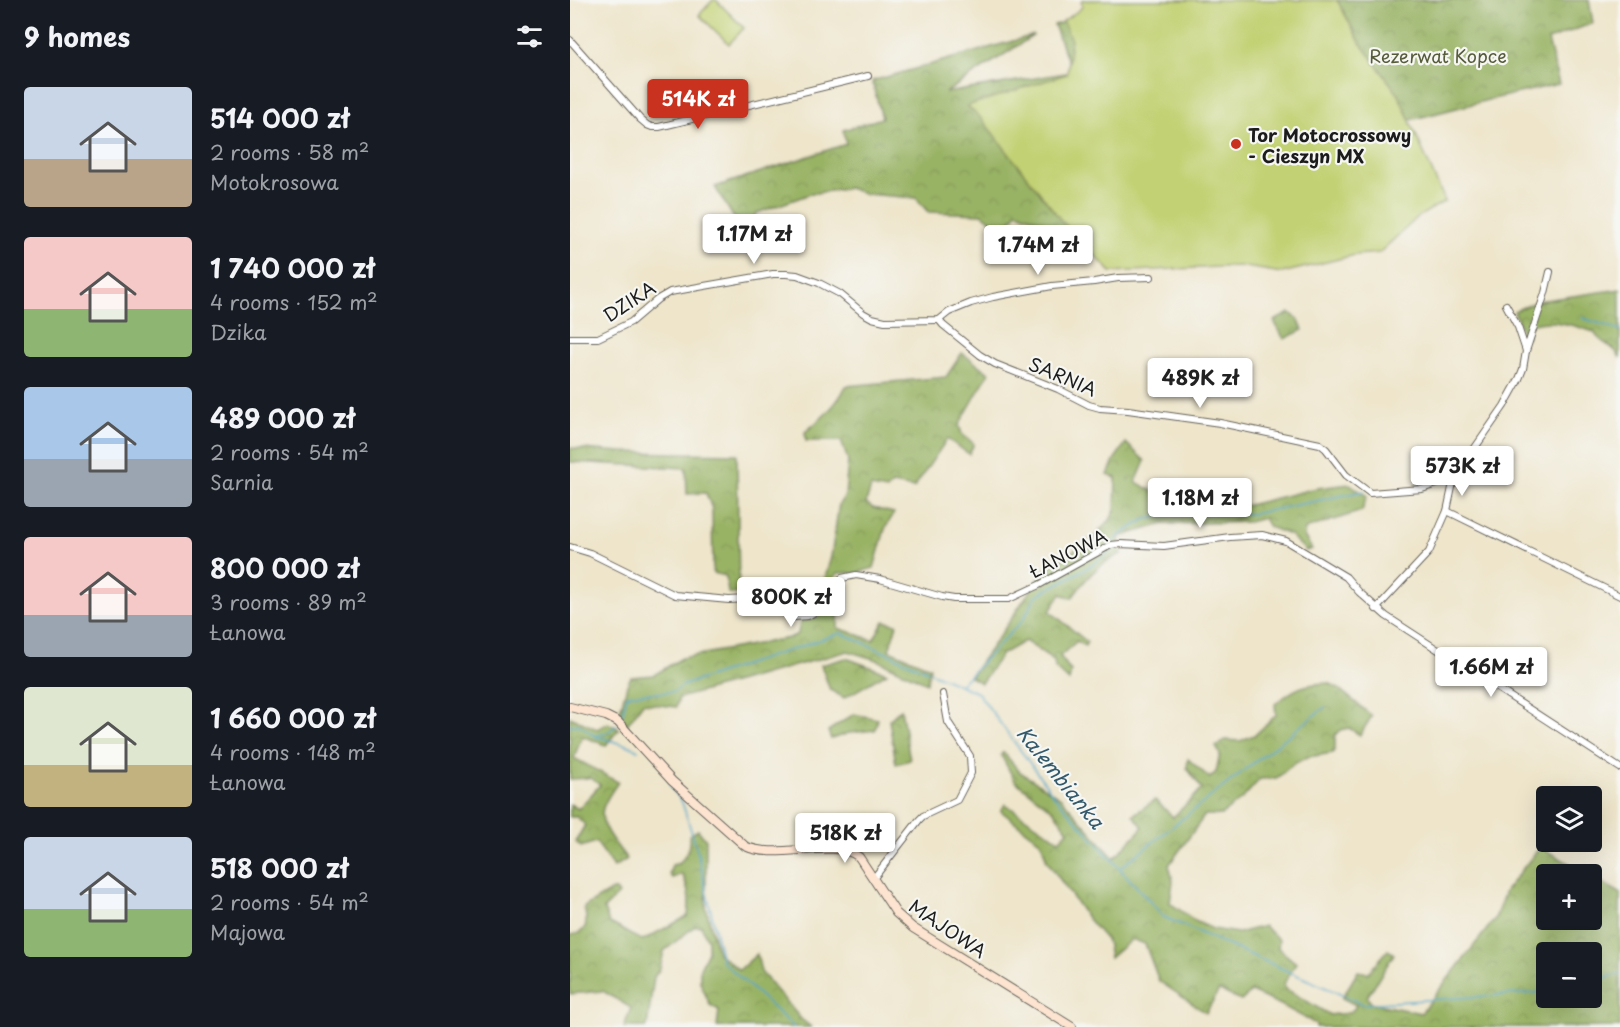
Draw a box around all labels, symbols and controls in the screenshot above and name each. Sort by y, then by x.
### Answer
text: 9 homes [24,17,130,56]
icon: filters [513,20,546,53]
park label: Rezerwat Kopce [1369,42,1507,69]
pin: 514K zł [643,79,753,130]
text: 514K zł [661,83,735,113]
text: 514 000 zł [210,98,349,137]
icon: home [72,111,144,183]
place label: Tor Motocrossowy - Cieszyn MX [1248,121,1411,169]
text: 2 rooms · 58 m² [210,137,369,167]
marker: Tor Motocrossowy - Cieszyn MX [1229,137,1243,151]
text: Motokrosowa [210,167,339,197]
pin: 1.17M zł [692,214,816,265]
text: 1.17M zł [717,218,791,248]
pin: 1.74M zł [976,225,1100,276]
text: 1.74M zł [998,229,1078,259]
text: 1 740 000 zł [210,248,374,287]
icon: home [72,261,144,333]
street label: DZIKA [597,274,661,328]
text: 4 rooms · 152 m² [210,287,378,317]
text: Dzika [210,317,267,347]
street label: SARNIA [1025,350,1101,403]
pin: 489K zł [1145,358,1255,409]
text: 489K zł [1162,362,1238,392]
text: 489 000 zł [210,398,355,437]
icon: home [72,411,144,483]
text: 2 rooms · 54 m² [210,437,369,467]
pin: 573K zł [1407,446,1517,497]
text: 573K zł [1425,450,1499,480]
text: Sarnia [210,467,273,497]
pin: 1.18M zł [1138,478,1262,529]
text: 1.18M zł [1162,482,1238,512]
street label: ŁANOWA [1024,522,1112,585]
text: 800 000 zł [210,548,359,587]
icon: home [72,561,144,633]
pin: 800K zł [736,577,846,628]
text: 800K zł [751,581,831,611]
text: 3 rooms · 89 m² [210,587,367,617]
text: Łanowa [210,617,285,647]
pin: 1.66M zł [1429,647,1553,698]
text: 1.66M zł [1449,651,1533,681]
text: 1 660 000 zł [210,698,375,737]
icon: home [72,711,144,783]
water label: Kalembianka [1010,719,1112,835]
text: 4 rooms · 148 m² [210,737,376,767]
text: Łanowa [210,767,285,797]
map controls [1536,786,1602,1008]
button: layers [1536,786,1602,852]
pin: 518K zł [790,813,900,864]
text: 518K zł [809,817,881,847]
text: 518 000 zł [210,848,348,887]
icon: home [72,861,144,933]
button: + [1536,864,1602,930]
text: 2 rooms · 54 m² [210,887,369,917]
street label: MAJOWA [904,892,992,964]
text: Majowa [210,917,285,947]
button: − [1536,942,1602,1008]

